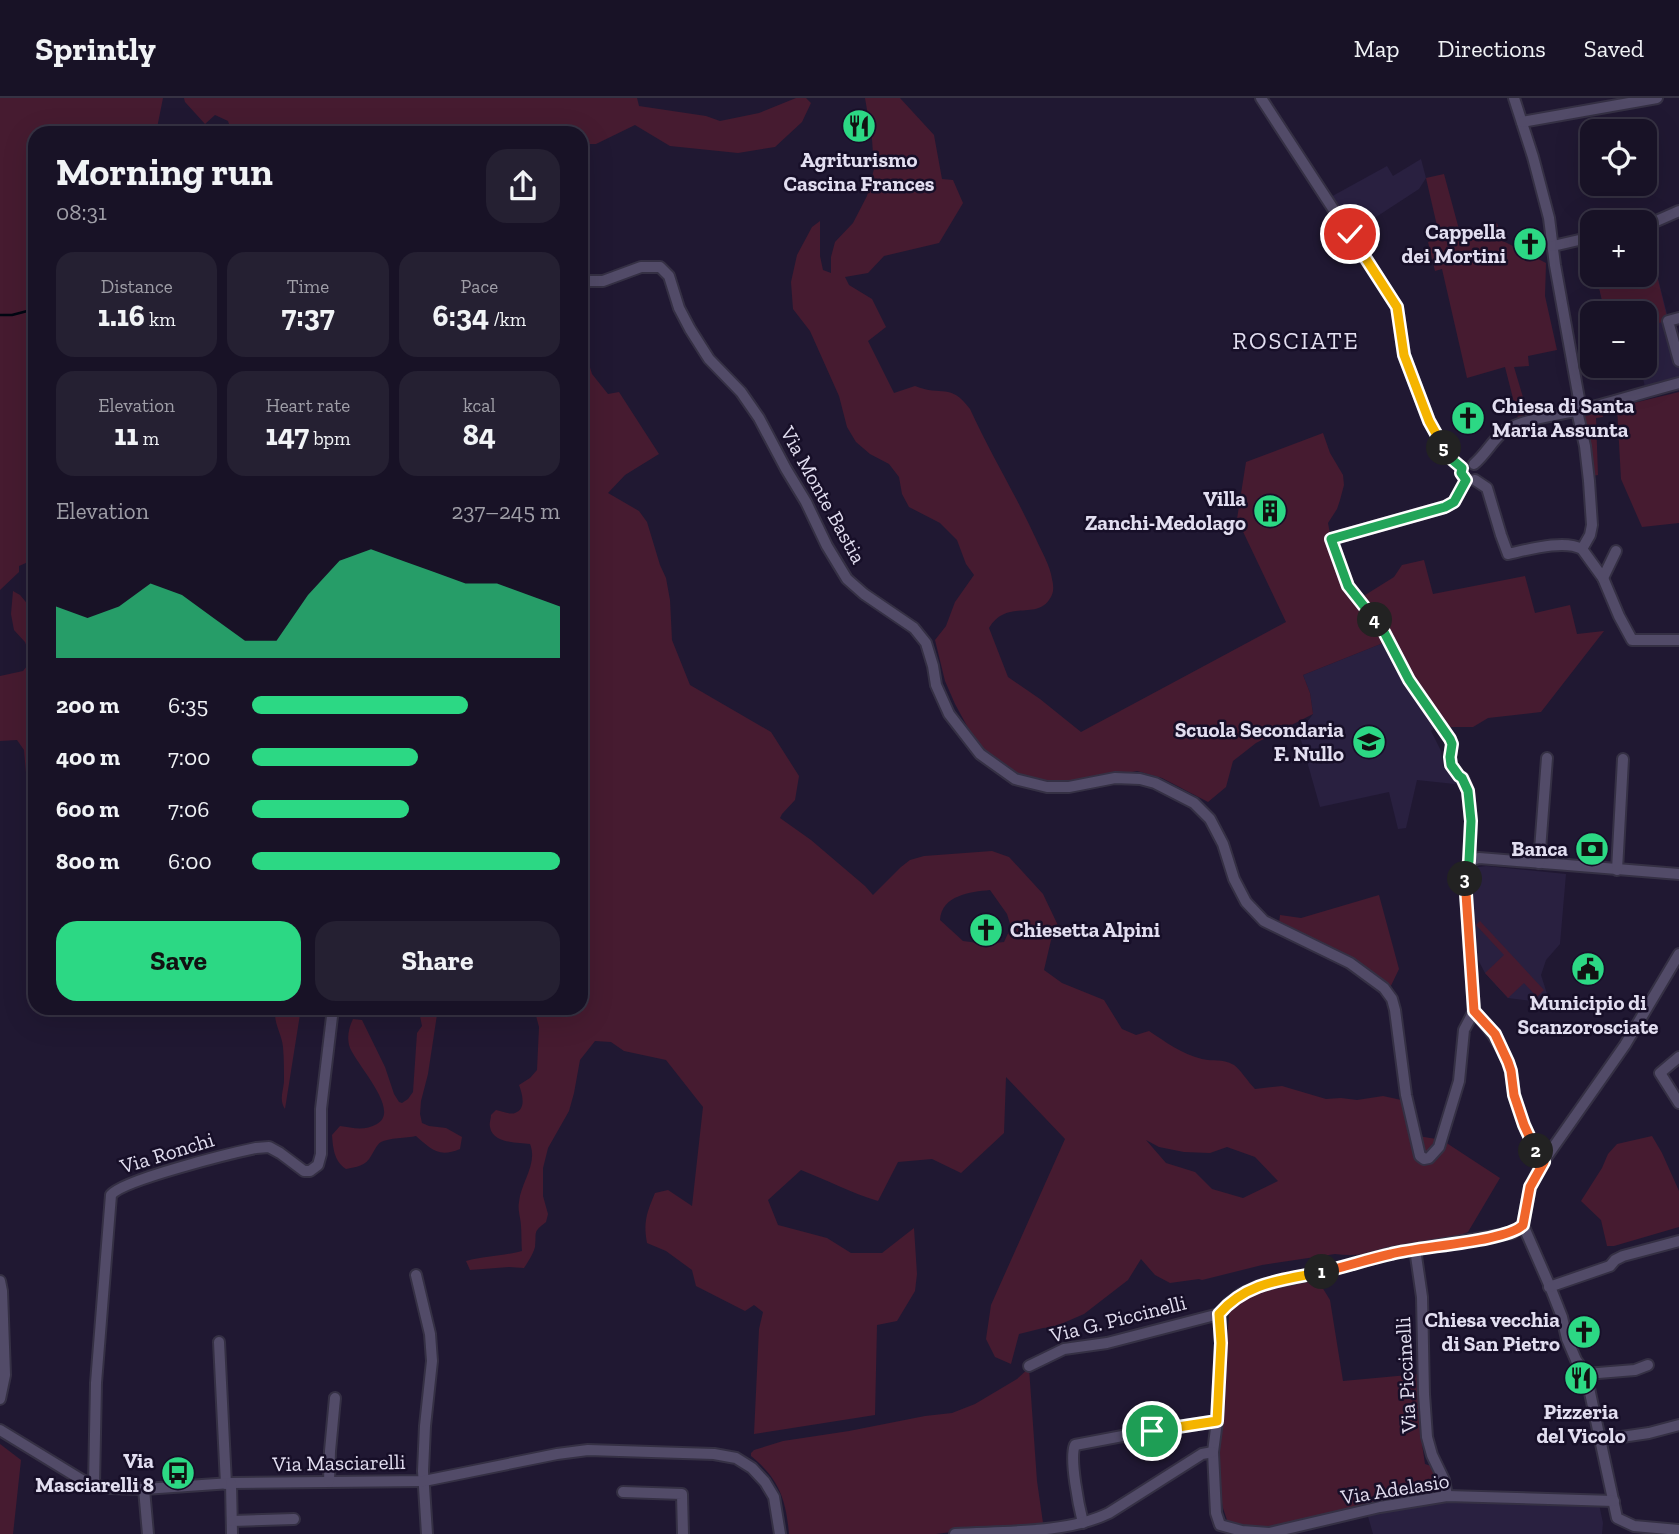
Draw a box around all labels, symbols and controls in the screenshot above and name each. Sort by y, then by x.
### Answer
text: Sprintly [35,29,156,68]
text: Map [1354,34,1400,63]
text: Directions [1438,34,1546,63]
text: Saved [1584,34,1644,63]
restaurant icon: Agriturismo Cascina Frances [840,107,878,145]
map controls [1580,119,1657,378]
button: locate [1580,119,1657,196]
place label: Agriturismo Cascina Frances [784,147,935,196]
text: Morning run [56,149,273,195]
button: share [486,149,560,223]
text: 08:31 [56,198,107,226]
pin [1320,204,1380,264]
button: + [1580,210,1657,287]
icon: check [1331,215,1369,253]
place label: Cappella dei Mortini [1402,219,1506,268]
church icon: Cappella dei Mortini [1511,225,1549,263]
text: Distance [101,275,173,298]
text: Time [287,275,329,298]
text: Pace [460,275,498,298]
text: 1.16 [98,298,145,334]
text: 7:37 [281,298,335,334]
text: 6:34 [432,298,489,334]
button: − [1580,301,1657,378]
text: km [145,308,176,331]
text: /km [489,308,526,331]
district label: ROSCIATE [1232,326,1360,355]
place label: Chiesa di Santa Maria Assunta [1492,393,1635,442]
text: Elevation [98,394,175,417]
text: Heart rate [266,394,350,417]
text: kcal [463,394,496,417]
church icon: Chiesa di Santa Maria Assunta [1449,399,1487,437]
text: 11 [114,417,138,453]
text: 147 [266,417,309,453]
text: 84 [463,417,496,453]
street label: Via Monte Bastia [775,421,871,568]
text: m [138,427,159,450]
text: bpm [309,427,350,450]
pin: 5 [1426,430,1462,466]
text: 5 [1439,436,1448,459]
place label: Villa Zanchi-Medolago [1085,486,1246,535]
building icon: Villa Zanchi-Medolago [1251,492,1289,530]
text: Elevation [56,497,149,525]
text: 237–245 m [451,497,560,525]
pin: 4 [1358,602,1392,638]
text: 4 [1369,608,1380,631]
text: 200 m [56,691,119,719]
text: 6:35 [168,691,208,719]
place label: Scuola Secondaria F. Nullo [1175,717,1344,766]
school or university icon: Scuola Secondaria F. Nullo [1350,723,1388,761]
text: 400 m [56,743,120,771]
text: 7:00 [168,743,210,771]
text: 600 m [56,795,119,823]
text: 7:06 [168,795,209,823]
bank icon: Banca [1573,830,1611,868]
place label: Banca [1511,836,1568,861]
text: 800 m [56,847,119,875]
text: 6:00 [168,847,212,875]
pin: 3 [1448,862,1482,896]
text: 3 [1459,867,1470,890]
church icon: Chiesetta Alpini [967,911,1005,949]
place label: Chiesetta Alpini [1010,917,1160,942]
button: Save [56,921,301,1001]
button: Share [315,921,560,1001]
public building icon: Municipio di Scanzorosciate [1569,950,1607,988]
place label: Municipio di Scanzorosciate [1518,990,1658,1039]
street label: Via Ronchi [116,1126,217,1179]
pin: 2 [1518,1134,1554,1168]
text: 2 [1530,1139,1541,1162]
pin: 1 [1304,1254,1340,1290]
text: 1 [1318,1260,1325,1283]
street label: Via G. Piccinelli [1046,1289,1189,1348]
place label: Chiesa vecchia di San Pietro [1424,1307,1560,1356]
church icon: Chiesa vecchia di San Pietro [1565,1313,1603,1351]
street label: Via Piccinelli [1390,1316,1421,1435]
restaurant icon: Pizzeria del Vicolo [1562,1359,1600,1397]
place label: Pizzeria del Vicolo [1536,1399,1626,1448]
pin [1122,1401,1182,1461]
icon: arrive [1133,1412,1171,1450]
place label: Via Masciarelli 8 [35,1448,154,1497]
street label: Via Masciarelli [271,1449,406,1476]
bus stop icon: Via Masciarelli 8 [159,1454,197,1492]
street label: Via Adelasio [1338,1468,1451,1510]

